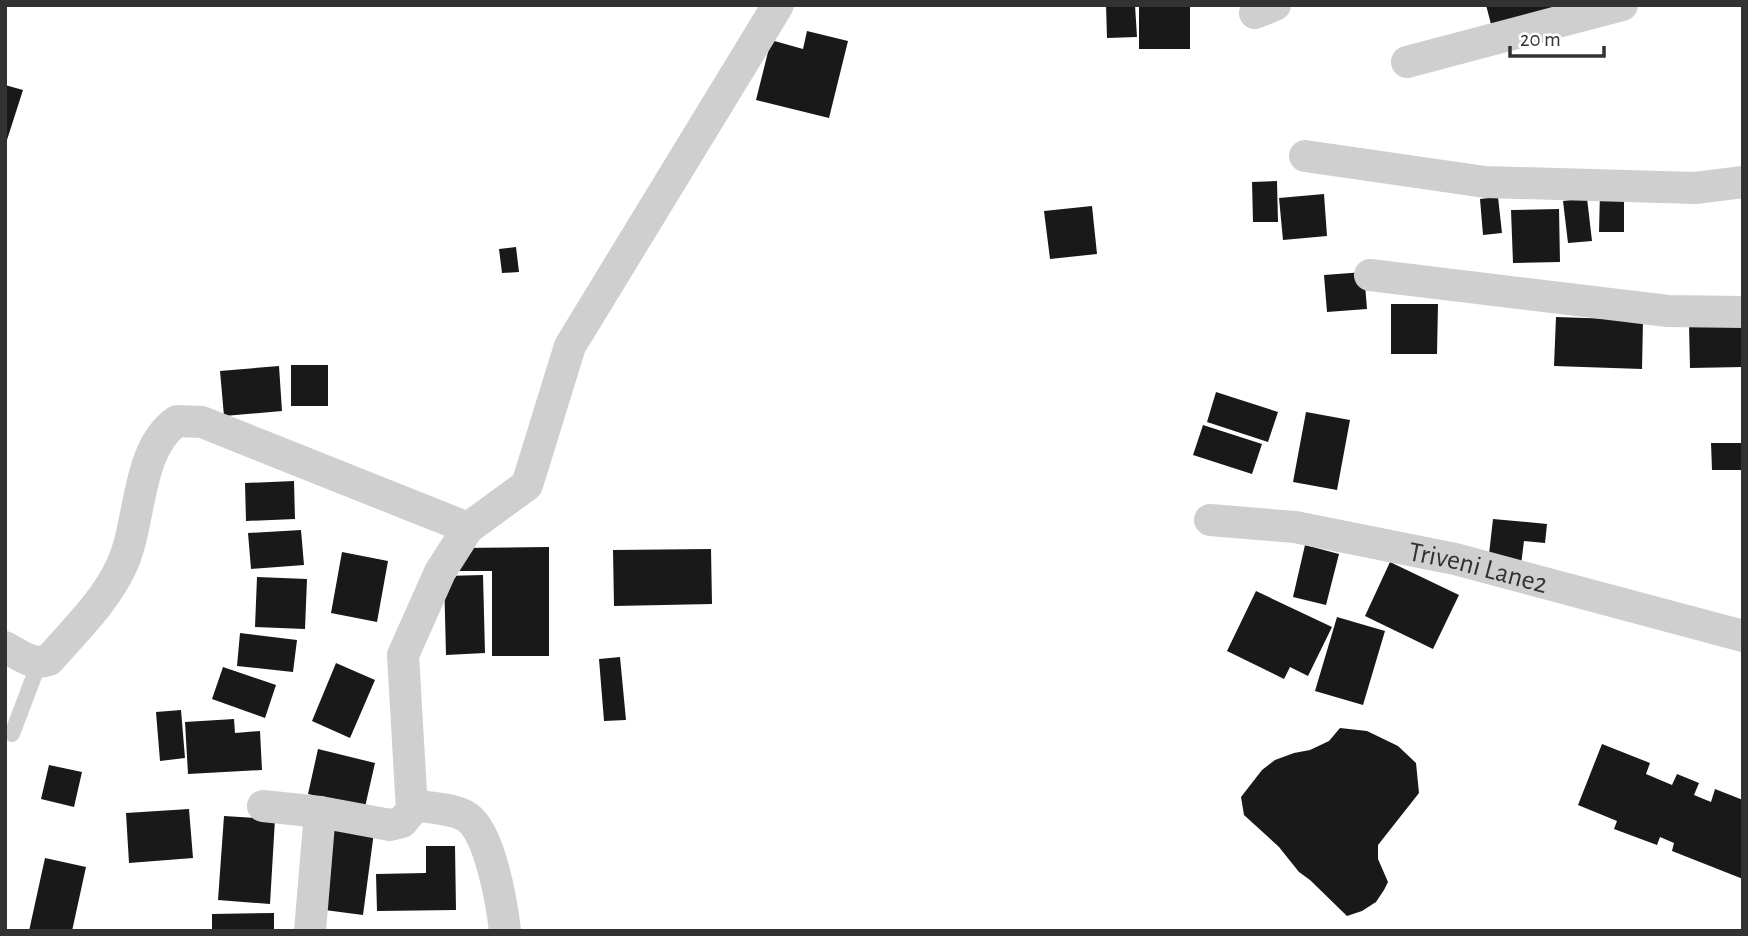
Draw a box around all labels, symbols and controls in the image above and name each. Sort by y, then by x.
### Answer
scale bar [1510,14,1604,58]
text: 20 m [1520,29,1561,50]
street label: Triveni Lane2 [1406,538,1551,599]

